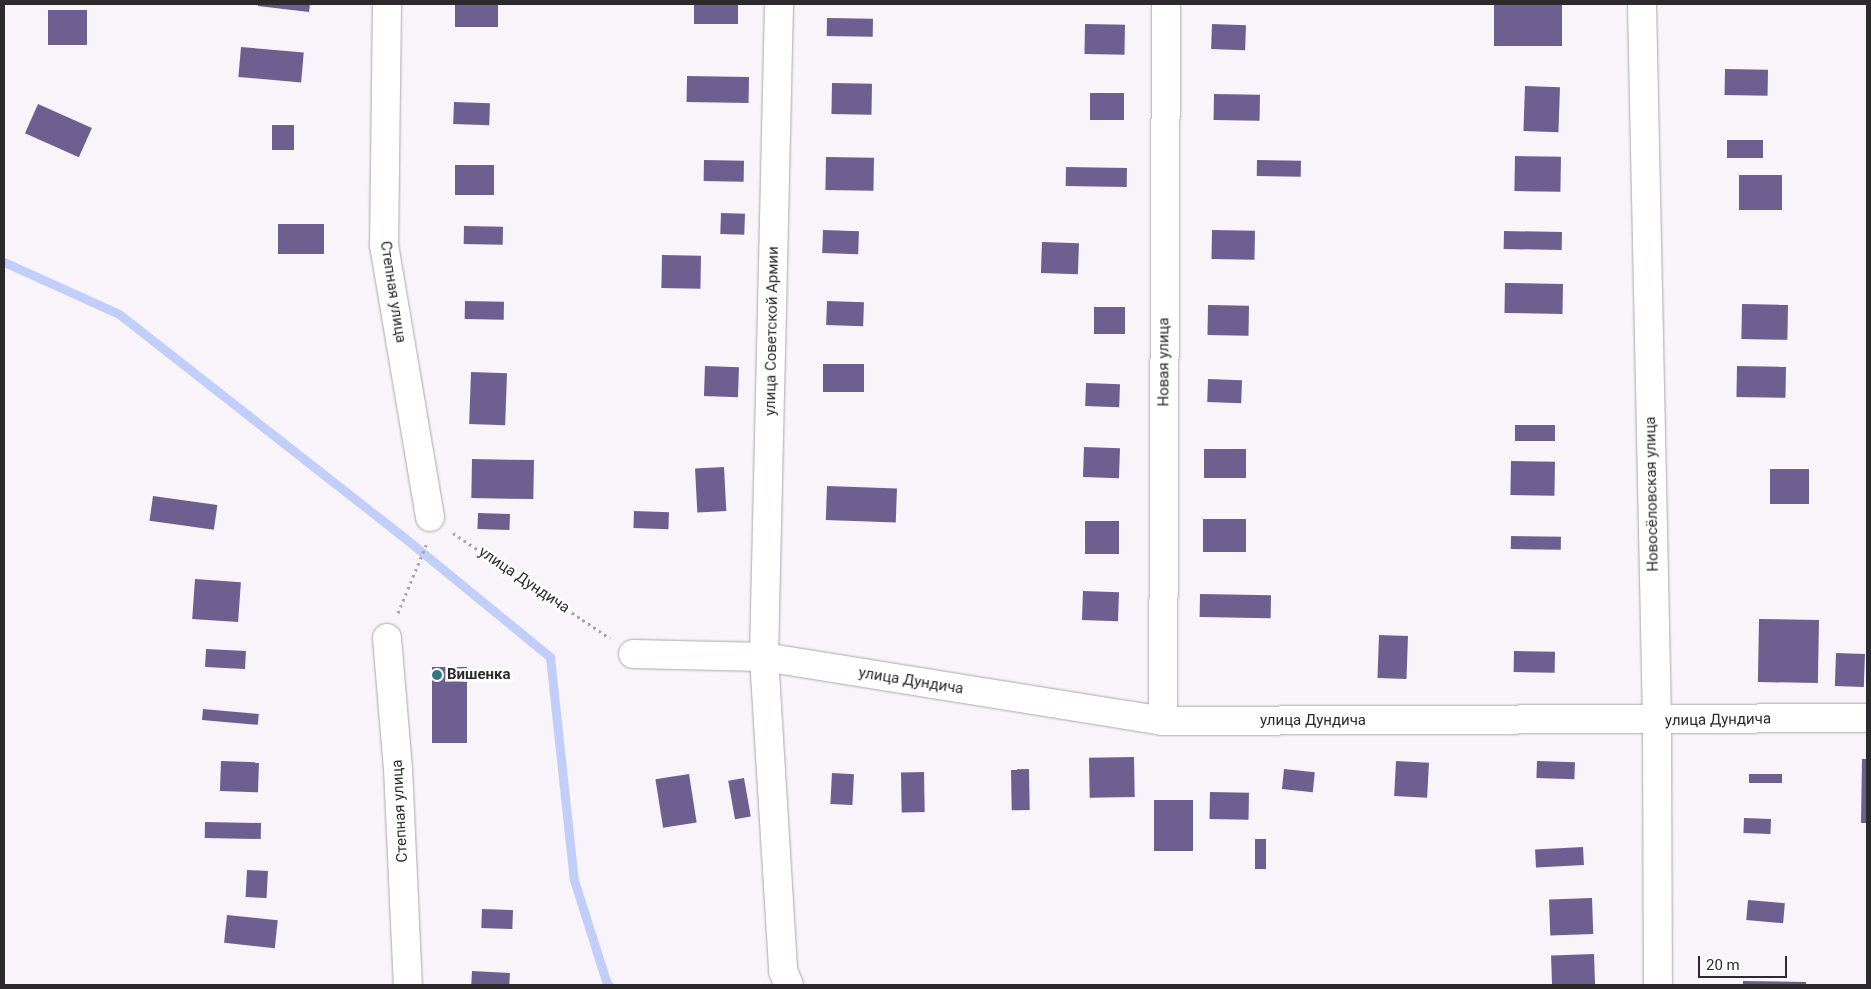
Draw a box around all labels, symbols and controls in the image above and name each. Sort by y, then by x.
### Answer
street label: Степная улица [376,240,410,344]
street label: улица Советской Армии [762,246,782,416]
street label: Новая улица [1155,317,1173,407]
street label: Новосёловская улица [1642,416,1662,572]
street label: улица Дундича [475,543,573,617]
street label: улица Дундича [857,664,965,698]
place label: Вишенка [447,666,511,684]
marker: Вишенка [431,669,443,681]
street label: улица Дундича [1665,710,1771,730]
street label: улица Дундича [1260,712,1366,730]
street label: Степная улица [388,759,412,863]
scale bar [1701,946,1790,978]
text: 20 m [1706,956,1740,974]

